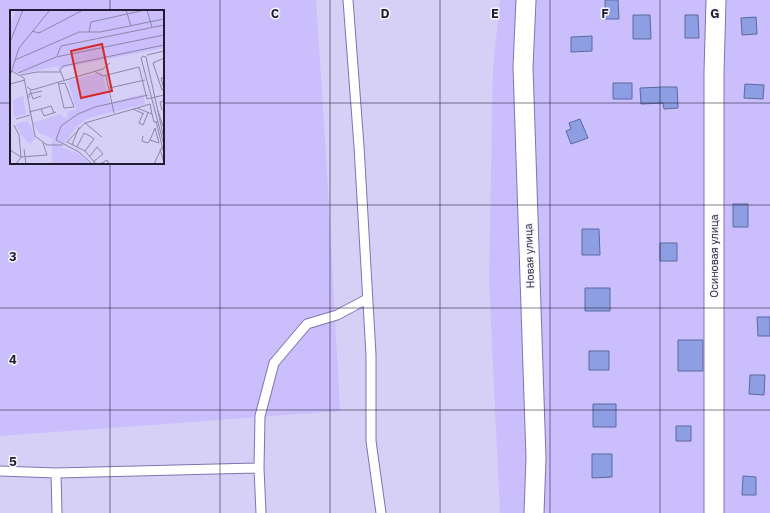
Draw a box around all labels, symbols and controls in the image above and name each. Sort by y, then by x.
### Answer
text: C [271,5,280,22]
text: D [380,5,390,22]
text: E [491,5,499,22]
text: F [601,5,609,22]
text: G [710,5,720,22]
inset map [10,10,164,164]
street label: Осиновая улица [707,214,721,298]
street label: Новая улица [521,223,537,289]
text: 3 [9,248,17,265]
text: 4 [9,351,17,368]
text: 5 [9,453,17,470]

